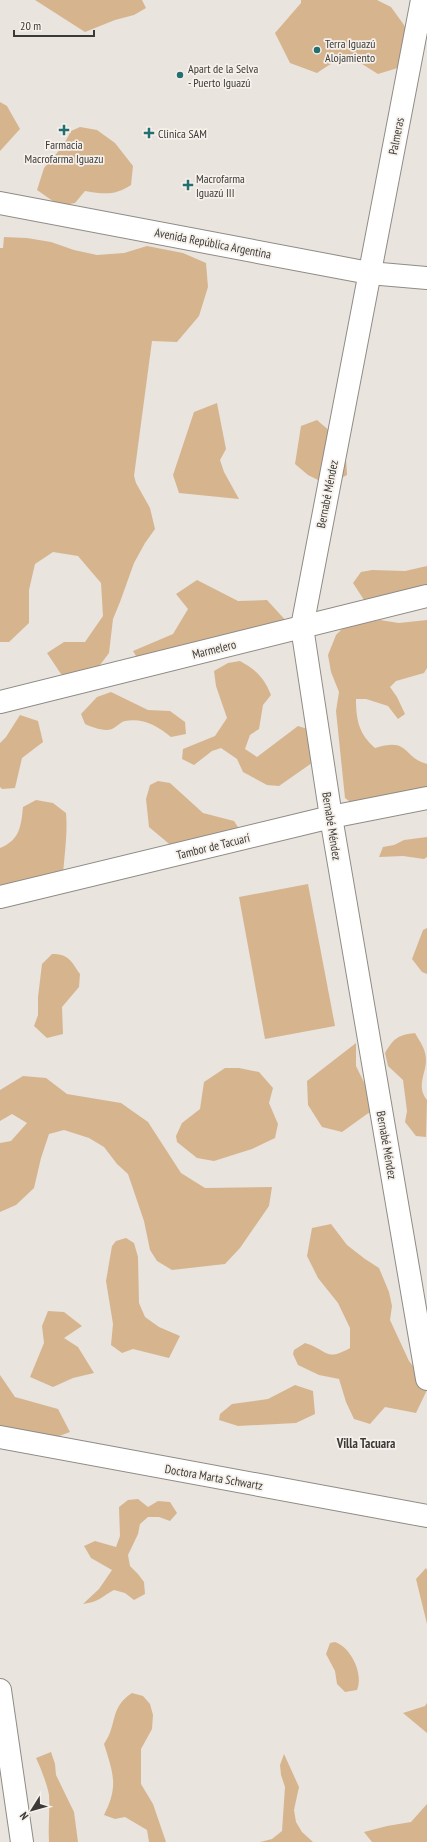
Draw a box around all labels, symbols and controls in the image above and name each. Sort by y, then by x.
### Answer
scale bar [14,12,94,38]
text: 20 m [20,18,41,33]
place label: Terra Iguazú Alojamiento [325,36,376,65]
marker: Terra Iguazú Alojamiento [312,45,322,55]
place label: Apart de la Selva - Puerto Iguazú [188,61,258,90]
marker: Apart de la Selva - Puerto Iguazú [175,70,185,80]
street label: Palmeras [385,116,407,156]
marker: Farmacia Macrofarma Iguazu [59,125,69,135]
place label: Clinica SAM [158,126,207,141]
marker: Clinica SAM [143,127,155,139]
place label: Farmacia Macrofarma Iguazu [25,137,103,166]
place label: Macrofarma Iguazú III [196,171,245,200]
marker: Macrofarma Iguazú III [183,180,193,190]
street label: Avenida República Argentina [154,224,273,262]
street label: Bernabé Méndez [313,459,341,529]
street label: Marmelero [190,636,238,662]
street label: Bernabé Méndez [319,791,345,861]
street label: Tambor de Tacuarí [175,830,252,862]
street label: Bernabé Méndez [374,1110,400,1180]
district label: Villa Tacuara [336,1435,395,1452]
street label: Doctora Marta Schwartz [164,1461,264,1493]
north arrow [12,1790,52,1830]
text: N [17,1809,31,1823]

